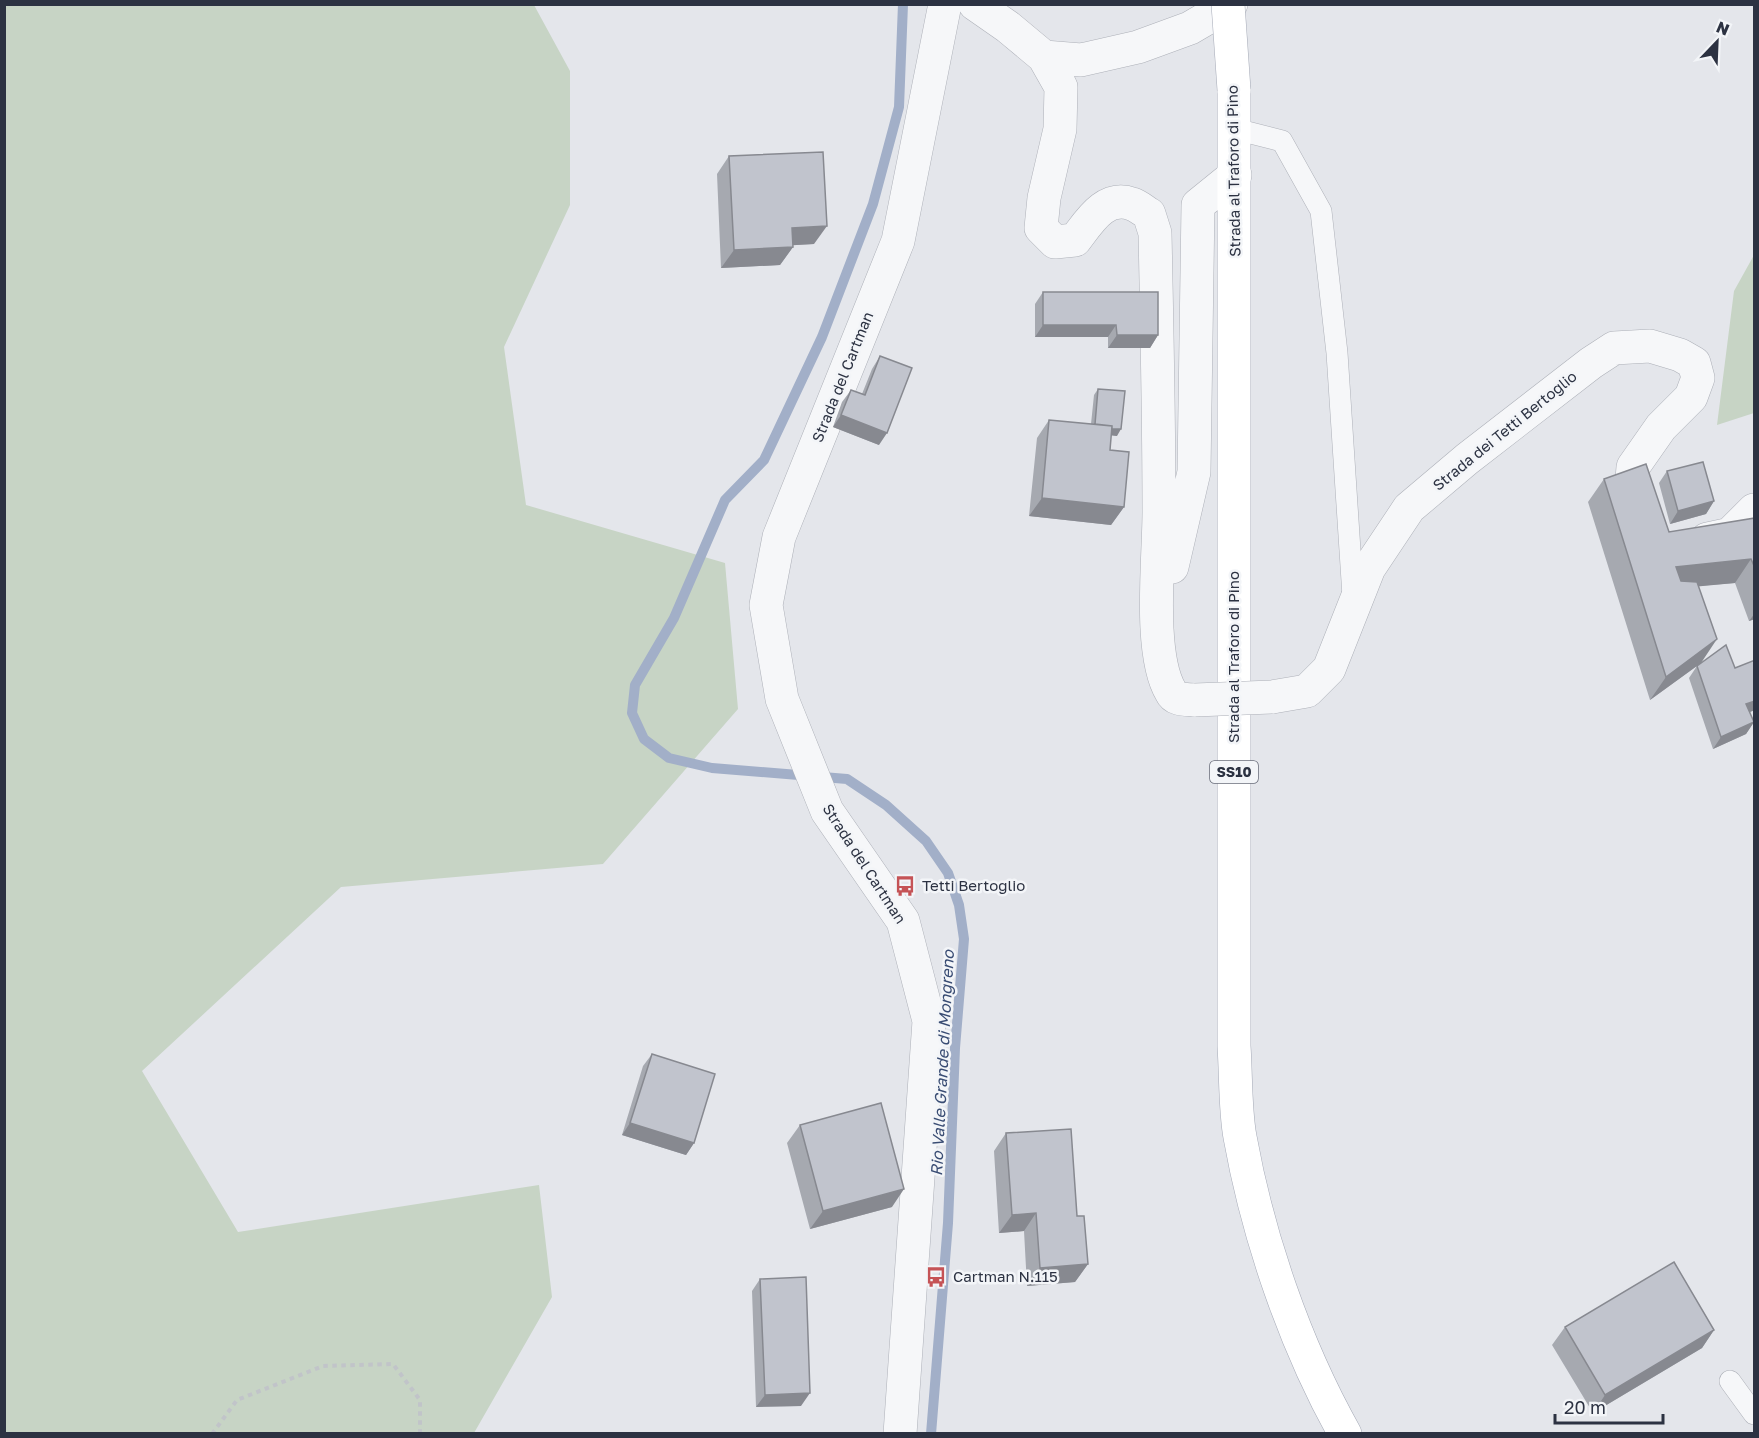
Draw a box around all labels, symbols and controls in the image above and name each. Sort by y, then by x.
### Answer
north arrow [1687,12,1747,72]
text: N [1713,17,1732,40]
street label: Strada al Traforo di Pino [1223,85,1243,257]
street label: Strada del Cartman [808,309,876,445]
street label: Strada dei Tetti Bertoglio [1429,367,1580,494]
street label: Strada al Traforo di Pino [1224,571,1242,743]
road number: SS10 [1210,761,1258,783]
street label: Strada del Cartman [819,800,910,927]
bus stop icon: Tetti Bertoglio [893,874,917,898]
place label: Tetti Bertoglio [922,876,1025,894]
water label: Rio Valle Grande di Mongreno [926,948,958,1177]
bus stop icon: Cartman N.115 [924,1265,948,1289]
place label: Cartman N.115 [953,1267,1058,1285]
scale bar [1555,1387,1663,1425]
text: 20 m [1564,1396,1606,1418]

